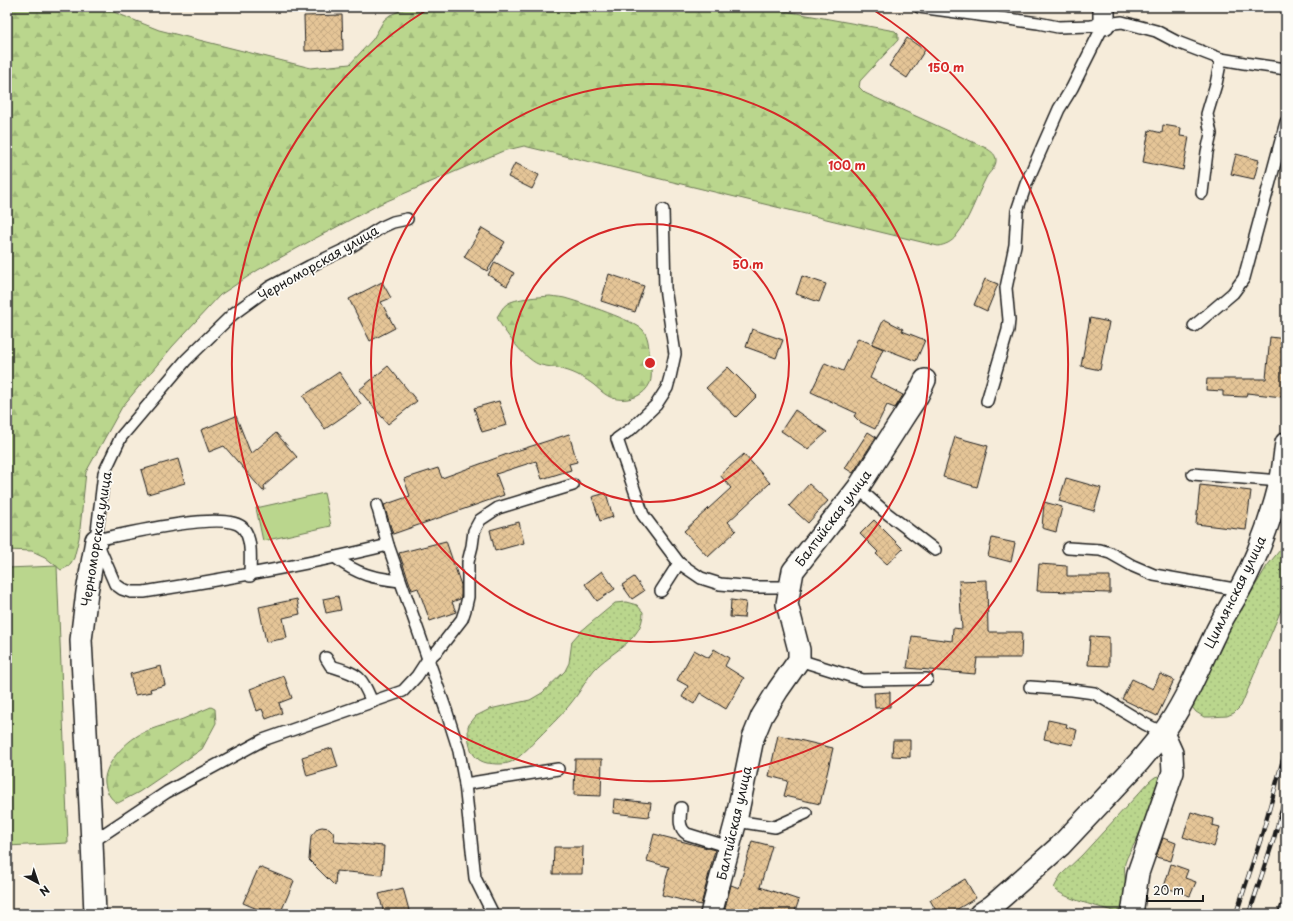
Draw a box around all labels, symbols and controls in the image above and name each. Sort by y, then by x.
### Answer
text: 150 m [928,58,964,76]
text: 100 m [828,156,866,174]
street label: Черноморская улица [254,220,382,305]
text: 50 m [732,255,764,273]
centre of rings [643,356,657,370]
street label: Балтийская улица [790,465,876,570]
street label: Черноморская улица [75,469,116,608]
street label: Цимлянская улица [1199,532,1270,651]
street label: Балтийская улица [711,763,756,882]
north arrow [18,863,58,903]
scale bar [1147,877,1203,903]
text: 20 m [1153,881,1184,899]
text: N [36,882,54,901]

